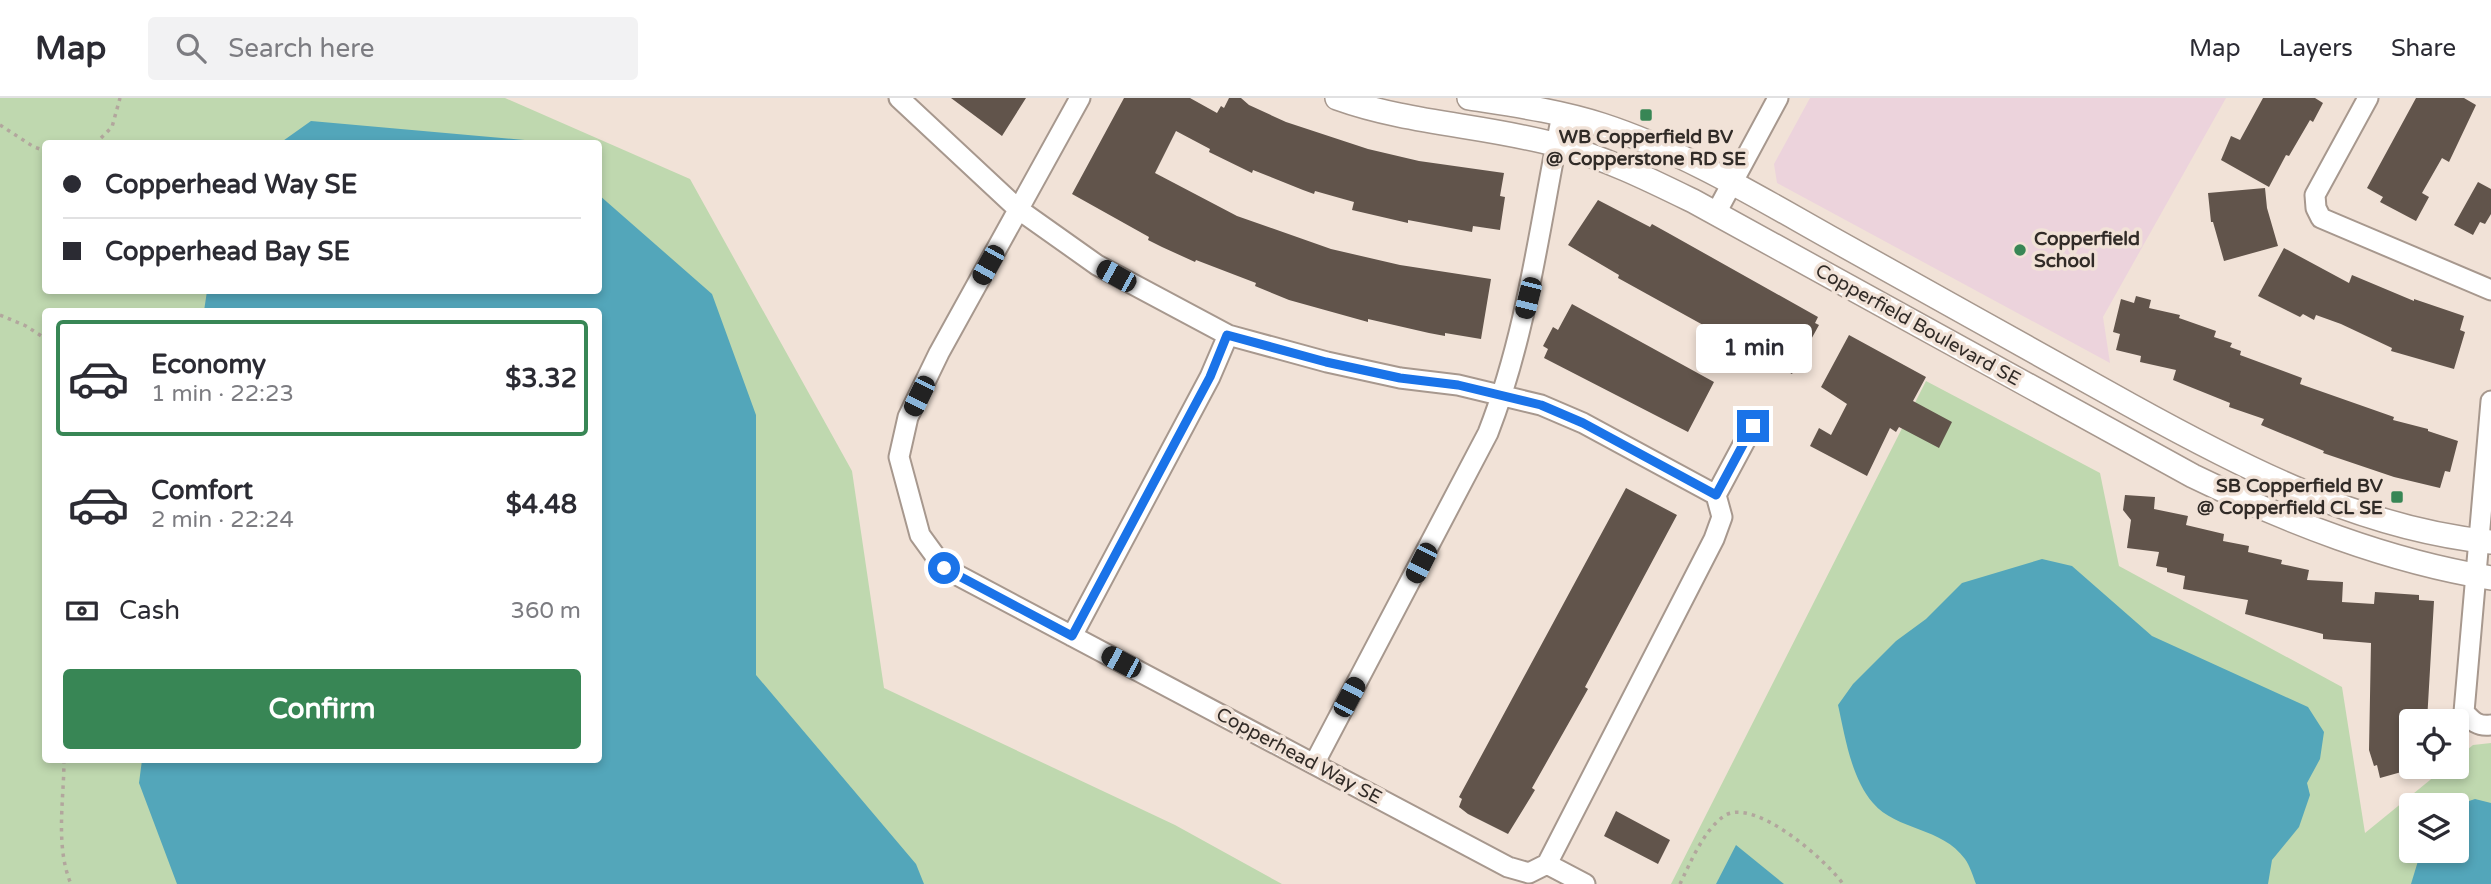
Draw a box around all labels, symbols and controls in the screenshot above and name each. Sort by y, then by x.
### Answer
search box [148,17,638,80]
text: Map [35,29,106,68]
icon: search [172,29,210,67]
text: Search here [228,33,374,64]
text: Map [2189,34,2241,63]
text: Layers [2279,34,2353,63]
text: Share [2391,34,2456,63]
marker: WB Copperfield BV @ Copperstone RD SE [1638,107,1654,123]
place label: WB Copperfield BV @ Copperstone RD SE [1546,126,1746,171]
text: Copperhead Way SE [105,169,357,200]
place label: Copperfield School [2034,228,2140,272]
text: Copperhead Bay SE [105,236,350,267]
car [969,242,1008,288]
marker: Copperfield School [2012,242,2028,258]
car [1093,257,1140,295]
street label: Copperfield Boulevard SE [1812,259,2024,391]
car [1513,275,1544,321]
callout: 1 min [1695,324,1811,374]
text: 1 min [1723,334,1785,362]
icon: car [67,347,130,410]
text: Economy [151,349,266,380]
text: $3.32 [505,363,577,394]
car [901,373,938,419]
text: 1 min · 22:23 [151,380,294,408]
route end [1737,410,1769,442]
icon: car [67,473,130,536]
text: Comfort [151,475,253,506]
place label: SB Copperfield BV @ Copperfield CL SE [2197,475,2384,520]
text: $4.48 [506,489,577,520]
marker: SB Copperfield BV @ Copperfield CL SE [2389,489,2405,505]
text: 2 min · 22:24 [151,506,294,534]
car [1403,540,1440,586]
route start [928,552,960,584]
icon: cash [63,592,101,630]
text: Cash [119,595,180,626]
text: 360 m [511,597,581,625]
car [1098,643,1145,681]
button: Confirm [63,669,581,749]
car [1330,674,1369,720]
street label: Copperhead Way SE [1212,703,1386,809]
map controls [2399,709,2469,863]
button: locate [2399,709,2469,779]
button: layers [2399,793,2469,863]

